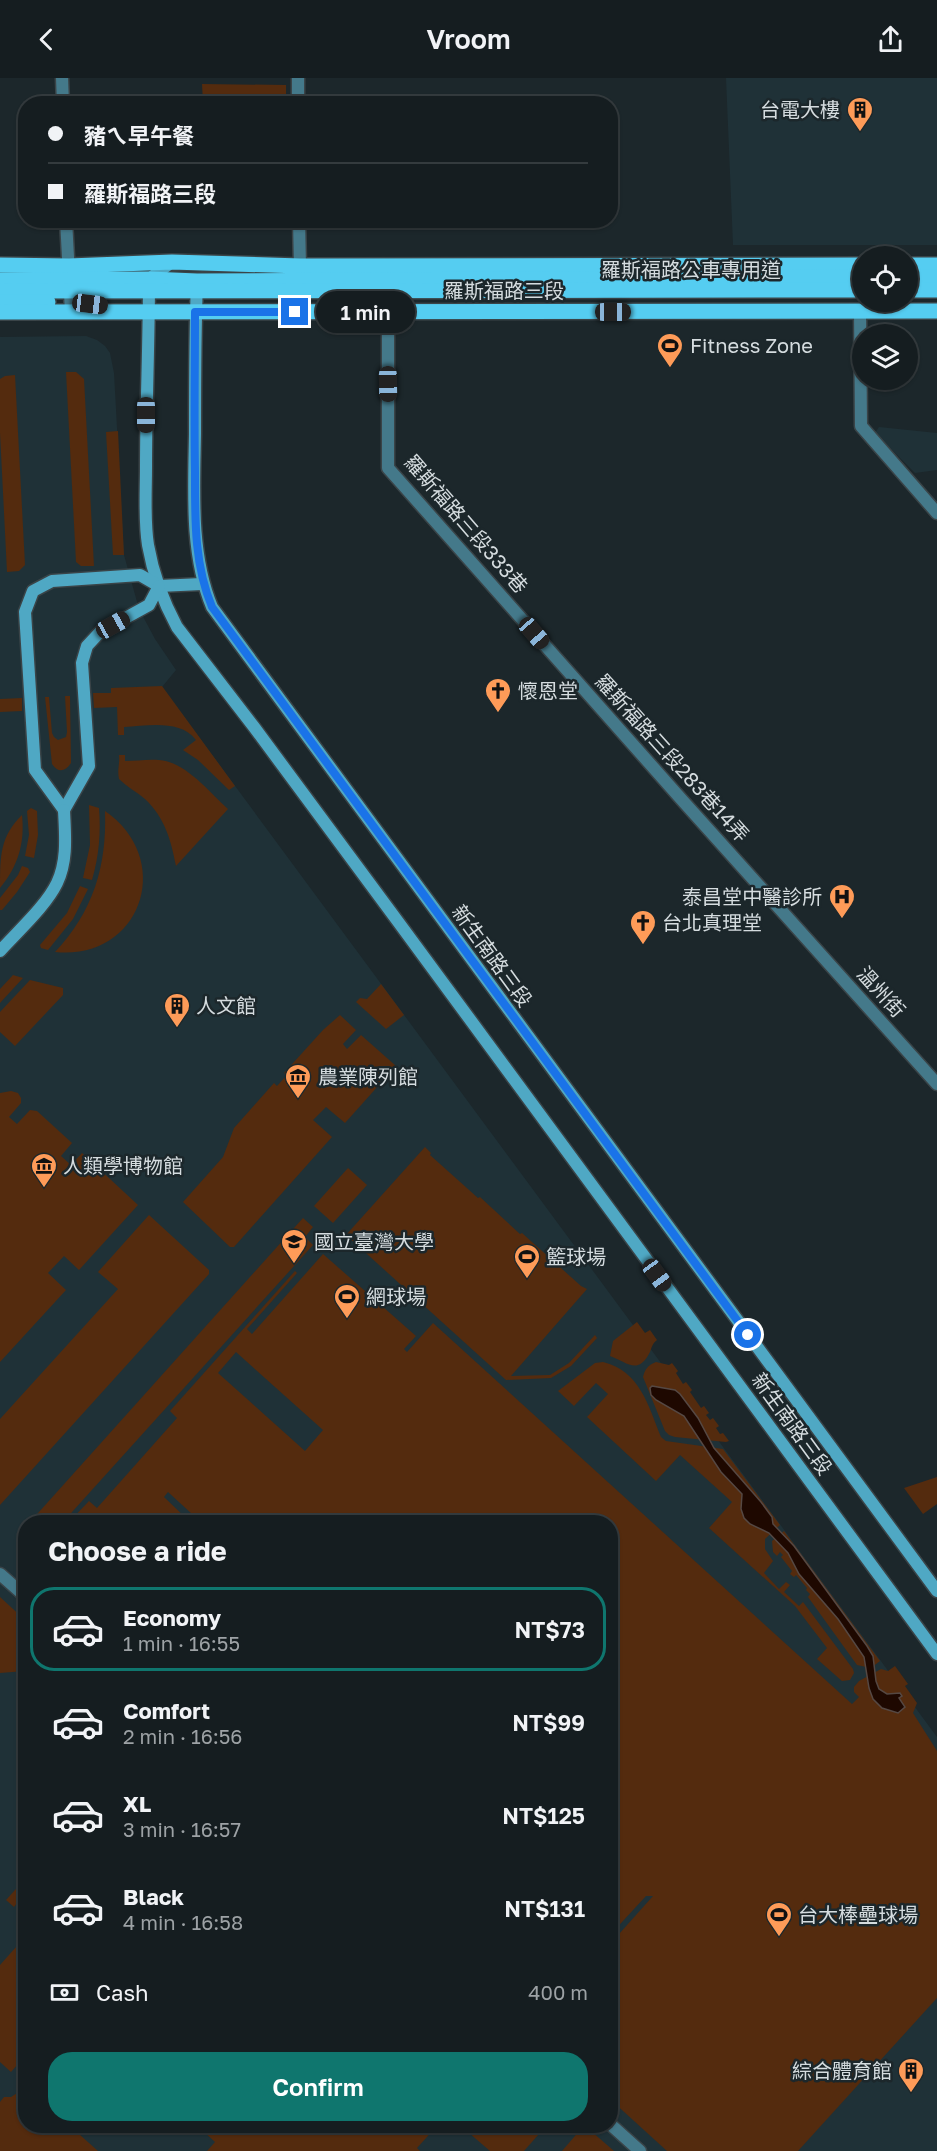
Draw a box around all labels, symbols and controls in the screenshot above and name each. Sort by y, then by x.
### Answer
icon: back [30,23,63,56]
text: Vroom [426,23,511,55]
icon: share [874,23,907,56]
building icon: 台電大樓 [845,95,875,133]
place label: 台電大樓 [760,97,840,121]
text: 豬ㄟ早午餐 [84,122,194,149]
text: 羅斯福路三段 [84,180,216,207]
map controls [852,246,918,390]
button: locate [852,246,918,312]
street label: 羅斯福路公車專用道 [601,257,781,281]
street label: 羅斯福路三段 [444,278,564,302]
callout: 1 min [316,291,415,333]
car [71,293,109,315]
route end [281,298,308,325]
text: 1 min [340,300,391,324]
car [595,303,631,321]
button: layers [852,324,918,390]
sports icon: Fitness Zone [655,331,685,369]
place label: Fitness Zone [690,333,813,357]
car [379,366,397,402]
car [137,397,155,433]
street label: 羅斯福路三段333巷 [400,449,533,597]
car [93,608,133,642]
car [515,614,553,652]
street label: 羅斯福路三段283巷14弄 [591,669,754,846]
church icon: 懷恩堂 [483,676,513,714]
place label: 懷恩堂 [518,678,578,702]
hospital icon: 泰昌堂中醫診所 [827,882,857,920]
place label: 泰昌堂中醫診所 [682,884,822,908]
street label: 新生南路三段 [448,900,538,1011]
church icon: 台北真理堂 [628,908,658,946]
place label: 台北真理堂 [662,910,762,934]
street label: 溫州街 [853,961,911,1022]
building icon: 人文館 [162,991,192,1029]
place label: 人文館 [196,993,256,1017]
museum icon: 農業陳列館 [283,1062,313,1100]
place label: 農業陳列館 [318,1064,418,1088]
museum icon: 人類學博物館 [29,1151,59,1189]
place label: 人類學博物館 [63,1153,183,1177]
school or university icon: 國立臺灣大學 [279,1227,309,1265]
place label: 國立臺灣大學 [314,1229,434,1253]
sports icon: 籃球場 [512,1242,542,1280]
place label: 籃球場 [546,1244,606,1268]
car [639,1255,675,1295]
sports icon: 網球場 [332,1282,362,1320]
place label: 網球場 [366,1284,426,1308]
route start [734,1321,761,1348]
street label: 新生南路三段 [748,1368,838,1479]
text: Choose a ride [48,1535,227,1567]
icon: car [51,1602,105,1656]
text: Economy [123,1604,221,1631]
text: NT$73 [515,1616,585,1643]
text: 1 min · 16:55 [123,1631,240,1655]
icon: car [51,1695,105,1749]
text: Comfort [123,1697,210,1724]
text: NT$99 [512,1709,585,1736]
text: 2 min · 16:56 [123,1724,242,1748]
icon: car [51,1788,105,1842]
text: XL [123,1790,151,1817]
text: NT$125 [502,1802,585,1829]
text: 3 min · 16:57 [123,1817,241,1841]
icon: car [51,1881,105,1935]
text: Black [123,1883,184,1910]
text: NT$131 [504,1895,585,1922]
sports icon: 台大棒壘球場 [764,1900,794,1938]
place label: 台大棒壘球場 [798,1902,918,1926]
text: 4 min · 16:58 [123,1910,243,1934]
icon: cash [48,1976,81,2009]
text: Cash [96,1979,149,2006]
text: 400 m [528,1980,588,2004]
button: Confirm [48,2052,588,2121]
building icon: 綜合體育館 [896,2056,926,2094]
place label: 綜合體育館 [792,2058,892,2082]

